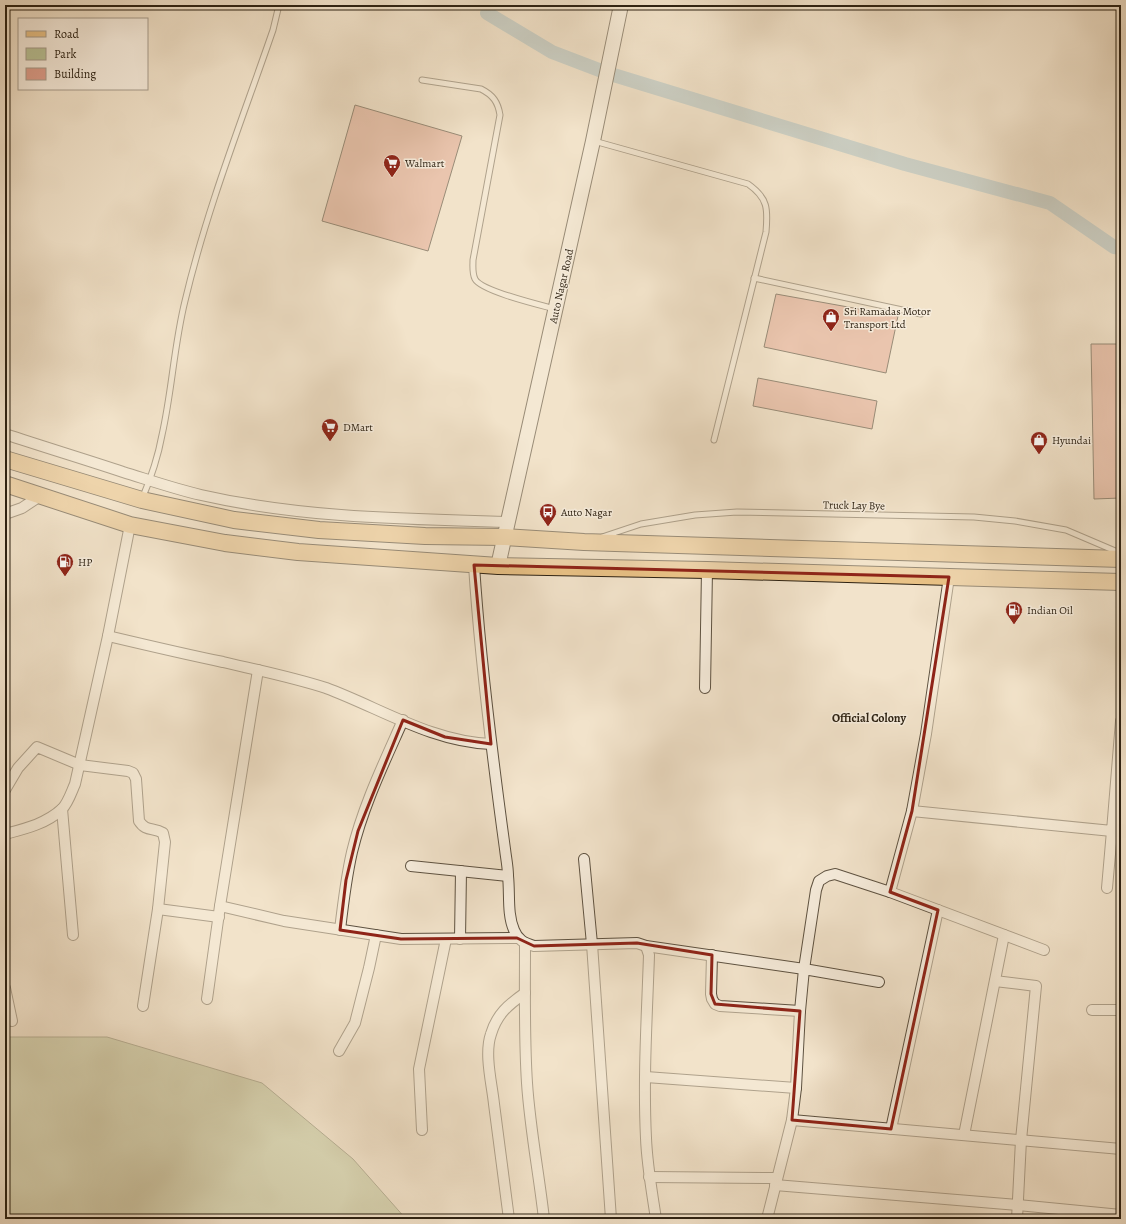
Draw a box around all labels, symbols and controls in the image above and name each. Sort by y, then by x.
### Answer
legend [18,18,148,90]
text: Road [54,26,80,42]
text: Park [54,46,77,62]
text: Building [54,66,96,82]
supermarket icon: Walmart [382,153,402,178]
place label: Walmart [404,156,445,171]
street label: Auto Nagar Road [545,247,577,326]
place label: Sri Ramadas Motor Transport Ltd [844,304,931,332]
shop icon: Sri Ramadas Motor Transport Ltd [821,307,841,332]
supermarket icon: DMart [320,417,340,442]
place label: DMart [343,420,373,435]
shop icon: Hyundai [1029,430,1049,455]
place label: Hyundai [1052,433,1091,448]
street label: Truck Lay Bye [823,497,885,514]
bus stop icon: Auto Nagar [538,502,558,527]
place label: Auto Nagar [560,505,612,520]
fuel station icon: HP [55,552,75,577]
place label: HP [78,555,92,570]
fuel station icon: Indian Oil [1004,600,1024,625]
place label: Indian Oil [1027,603,1073,618]
district label: Official Colony [832,710,906,726]

